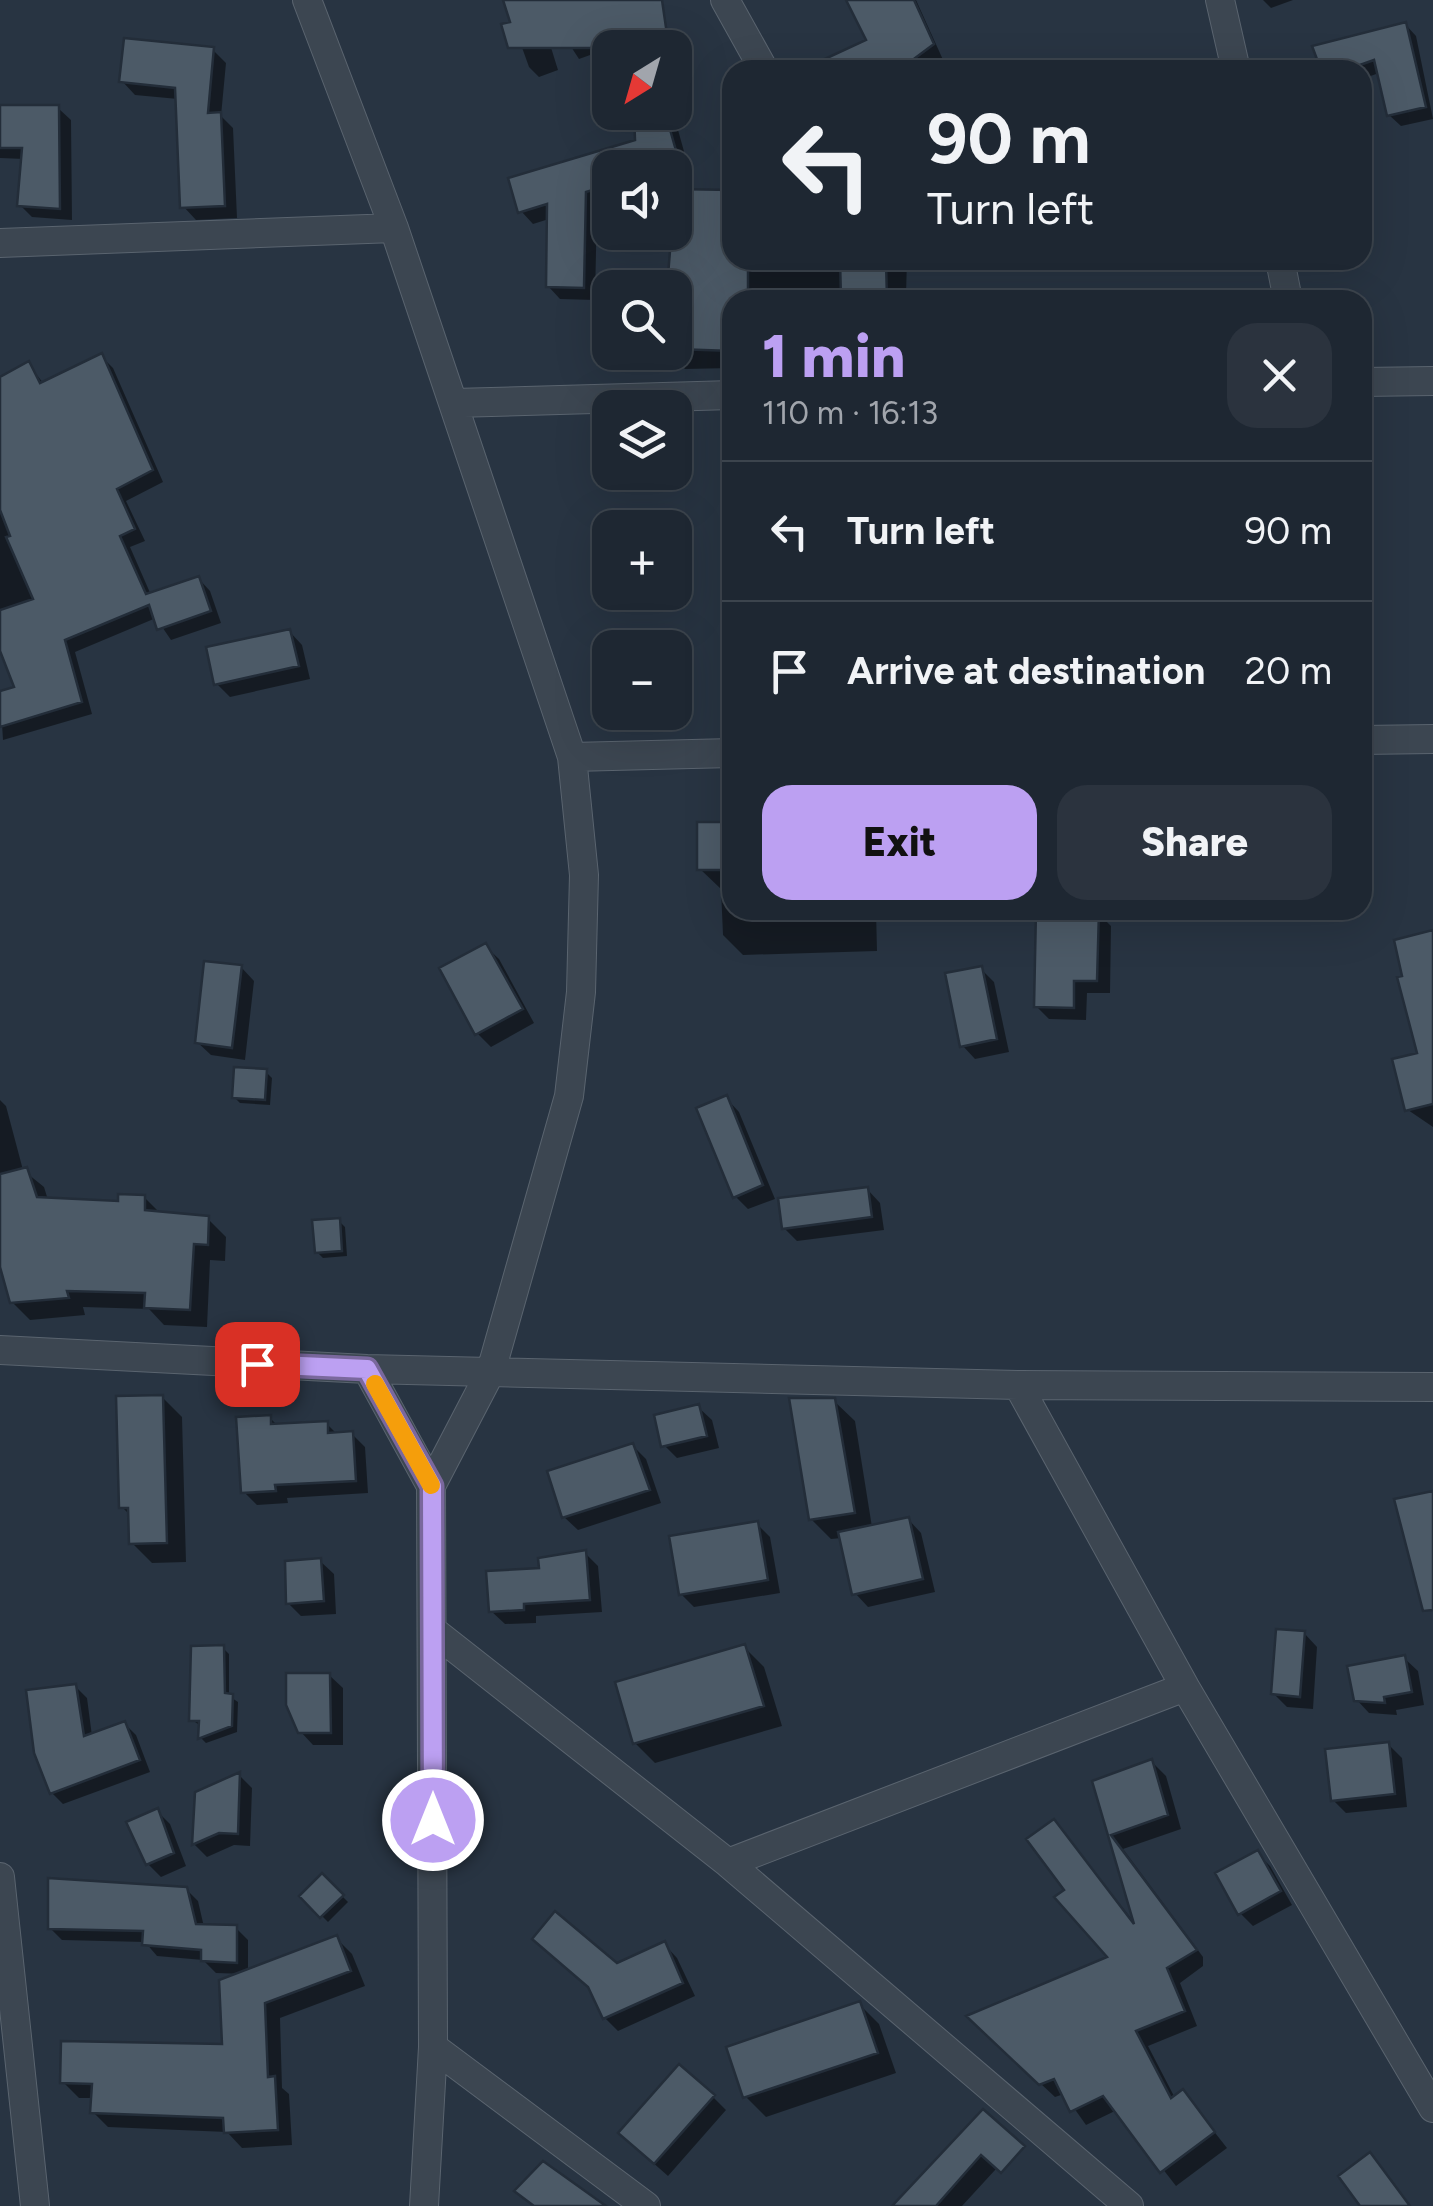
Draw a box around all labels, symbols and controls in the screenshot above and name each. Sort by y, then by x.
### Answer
north arrow [592,30,692,130]
map controls [592,30,692,730]
text: 90 m [927,96,1091,181]
icon: left [762,100,892,230]
button: sound [592,150,692,250]
text: Turn left [927,181,1094,235]
button: search [592,270,692,370]
text: 1 min [762,320,905,392]
button: close [1227,323,1332,428]
button: layers [592,390,692,490]
text: 110 m · 16:13 [762,394,938,432]
icon: left [762,504,817,559]
text: Turn left [847,508,995,554]
text: 90 m [1244,508,1332,554]
button: + [592,510,692,610]
button: − [592,630,692,730]
icon: arrive [762,644,817,699]
text: Arrive at destination [847,648,1205,694]
text: 20 m [1245,648,1332,694]
button: Exit [762,785,1037,900]
button: Share [1057,785,1332,900]
pin [215,1322,300,1407]
icon: arrive [230,1337,285,1392]
position arrow [381,1768,485,1872]

